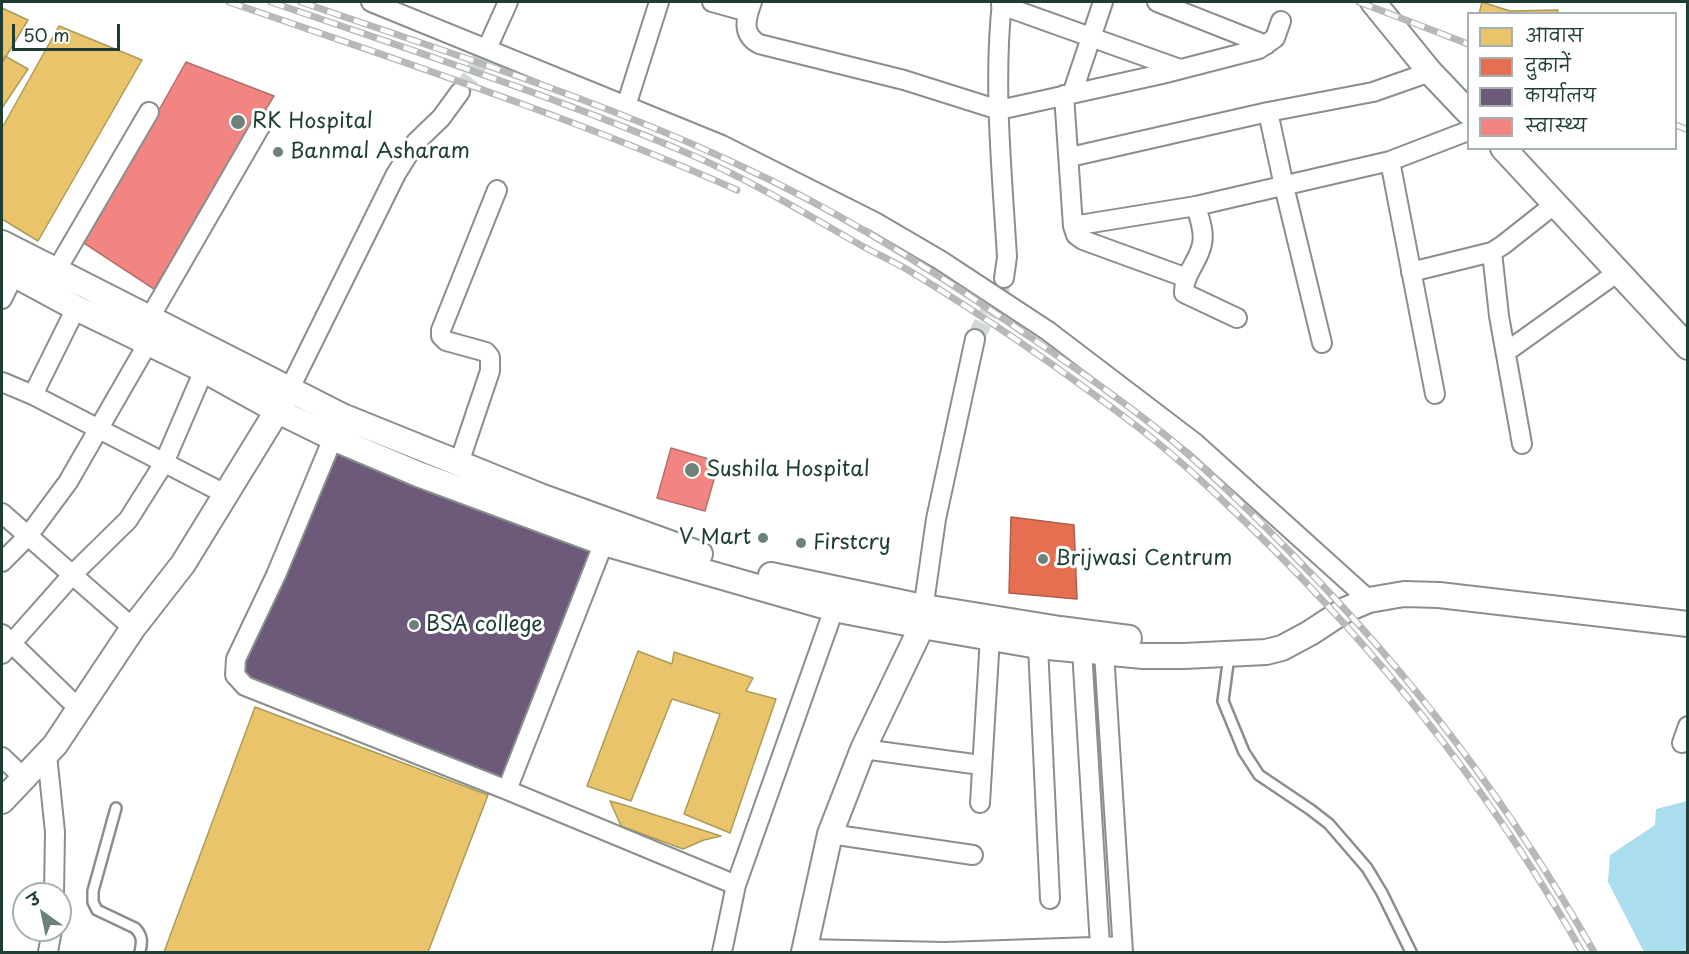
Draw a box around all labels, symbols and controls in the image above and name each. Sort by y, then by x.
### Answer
scale bar [15,12,123,50]
legend [1467,12,1677,150]
text: 50 m [23,21,70,48]
text: आवास [1525,21,1583,48]
text: दुकानें [1525,51,1571,78]
text: कार्यालय [1525,81,1596,108]
place label: RK Hospital [252,109,373,135]
text: स्वास्थ्य [1525,111,1587,138]
marker: RK Hospital [229,113,247,131]
place label: Banmal Asharam [290,139,470,165]
marker: Banmal Asharam [271,145,285,159]
place label: Sushila Hospital [706,457,870,483]
marker: Sushila Hospital [683,461,701,479]
place label: V Mart [679,525,751,551]
place label: Firstcry [813,530,891,556]
marker: V Mart [756,531,770,545]
marker: Firstcry [794,536,808,550]
place label: Brijwasi Centrum [1055,546,1232,572]
marker: Brijwasi Centrum [1036,552,1050,566]
place label: BSA college [426,612,543,638]
marker: BSA college [407,618,421,632]
north arrow [12,882,72,942]
text: उ [22,886,44,912]

